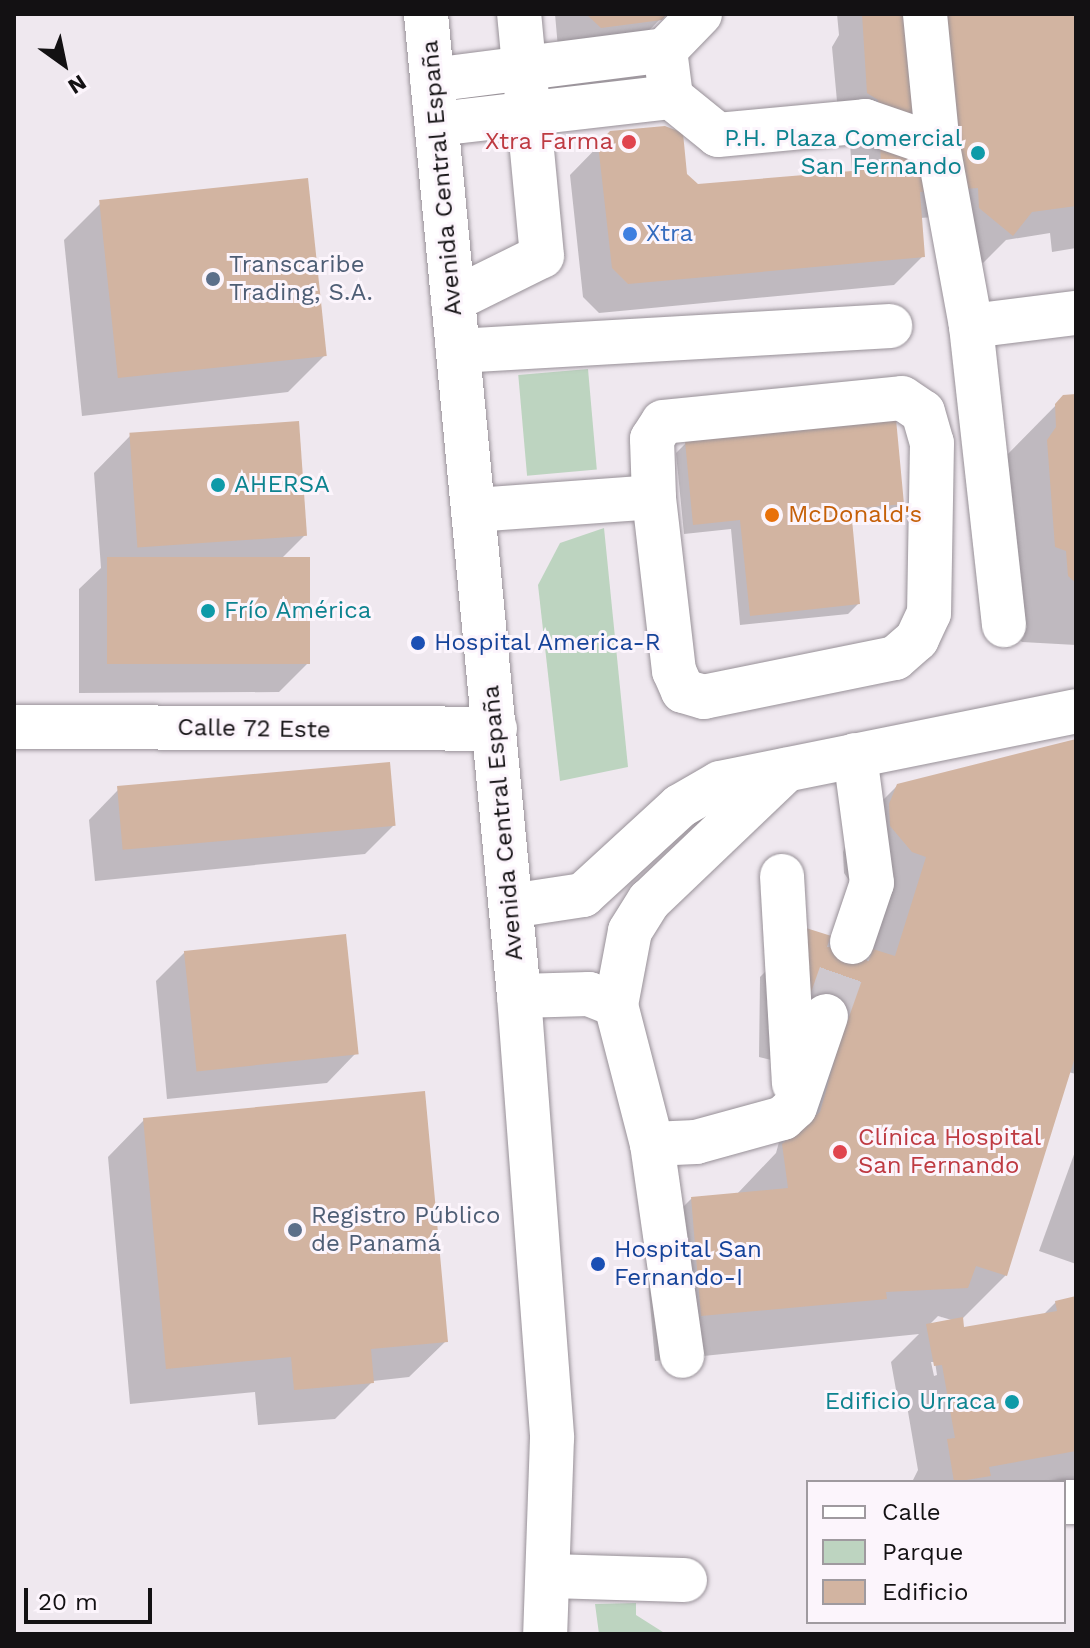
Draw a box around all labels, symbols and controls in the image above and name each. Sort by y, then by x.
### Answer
north arrow [24,24,104,104]
street label: Avenida Central España [416,38,468,318]
text: N [64,70,91,99]
place label: P.H. Plaza Comercial San Fernando [724,125,962,181]
place label: Xtra Farma [485,128,613,156]
marker: Xtra Farma [620,133,638,151]
marker: P.H. Plaza Comercial San Fernando [969,144,987,162]
place label: Xtra [646,220,693,248]
marker: Xtra [621,225,639,243]
place label: Transcaribe Trading, S.A. [229,251,373,307]
marker: Transcaribe Trading, S.A. [204,270,222,288]
place label: AHERSA [234,471,330,499]
marker: AHERSA [209,476,227,494]
place label: McDonald's [788,501,922,529]
marker: McDonald's [763,506,781,524]
place label: Frío América [224,597,372,625]
marker: Frío América [199,602,217,620]
place label: Hospital America-R [434,629,663,657]
marker: Hospital America-R [409,634,427,652]
street label: Avenida Central España [477,683,529,963]
street label: Calle 72 Este [177,713,331,745]
place label: Clínica Hospital San Fernando [858,1124,1042,1180]
marker: Clínica Hospital San Fernando [829,1141,851,1163]
place label: Registro Público de Panamá [311,1202,500,1258]
marker: Registro Público de Panamá [286,1221,304,1239]
place label: Hospital San Fernando-I [614,1236,763,1292]
marker: Hospital San Fernando-I [589,1255,607,1273]
place label: Edificio Urraca [825,1388,996,1416]
marker: Edificio Urraca [1003,1393,1021,1411]
legend [806,1480,1066,1624]
text: Calle [882,1498,941,1526]
text: Parque [882,1538,963,1566]
scale bar [28,1572,156,1622]
text: Edificio [882,1578,968,1606]
text: 20 m [38,1588,98,1616]

